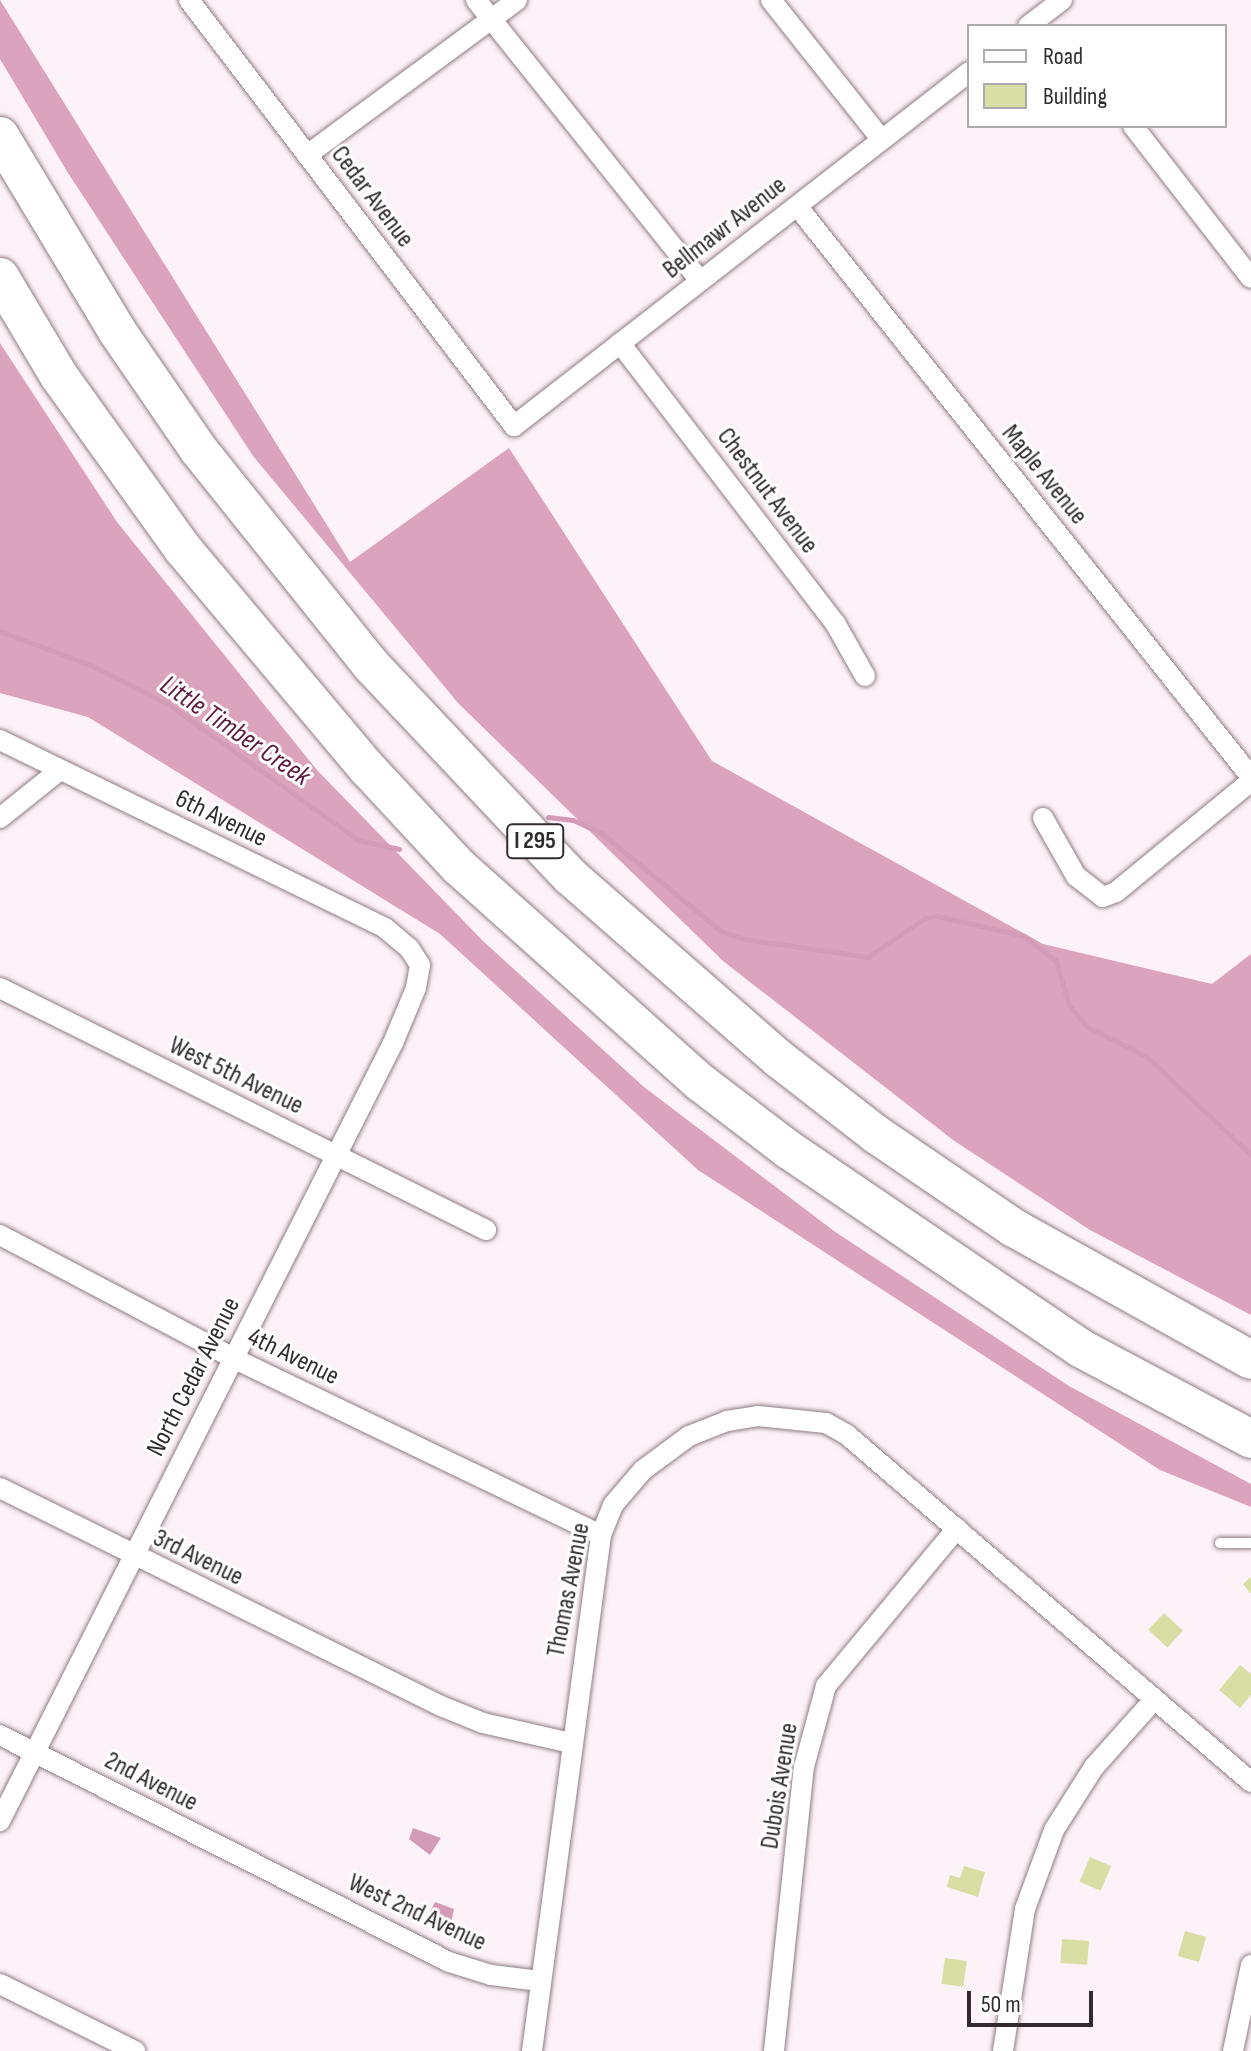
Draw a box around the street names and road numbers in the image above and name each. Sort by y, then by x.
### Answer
street label: Cedar Avenue [324,140,420,254]
street label: Bellmawr Avenue [657,170,793,286]
street label: Maple Avenue [994,419,1094,531]
street label: Chestnut Avenue [710,422,824,560]
street label: 6th Avenue [170,783,272,855]
road number: I 295 [505,821,565,861]
street label: West 5th Avenue [164,1030,308,1122]
street label: North Cedar Avenue [141,1292,247,1462]
street label: 4th Avenue [242,1322,344,1392]
street label: Thomas Avenue [541,1520,597,1660]
street label: 3rd Avenue [148,1523,248,1593]
street label: Dubois Avenue [755,1721,805,1851]
street label: 2nd Avenue [99,1745,203,1819]
street label: West 2nd Avenue [343,1867,491,1959]

